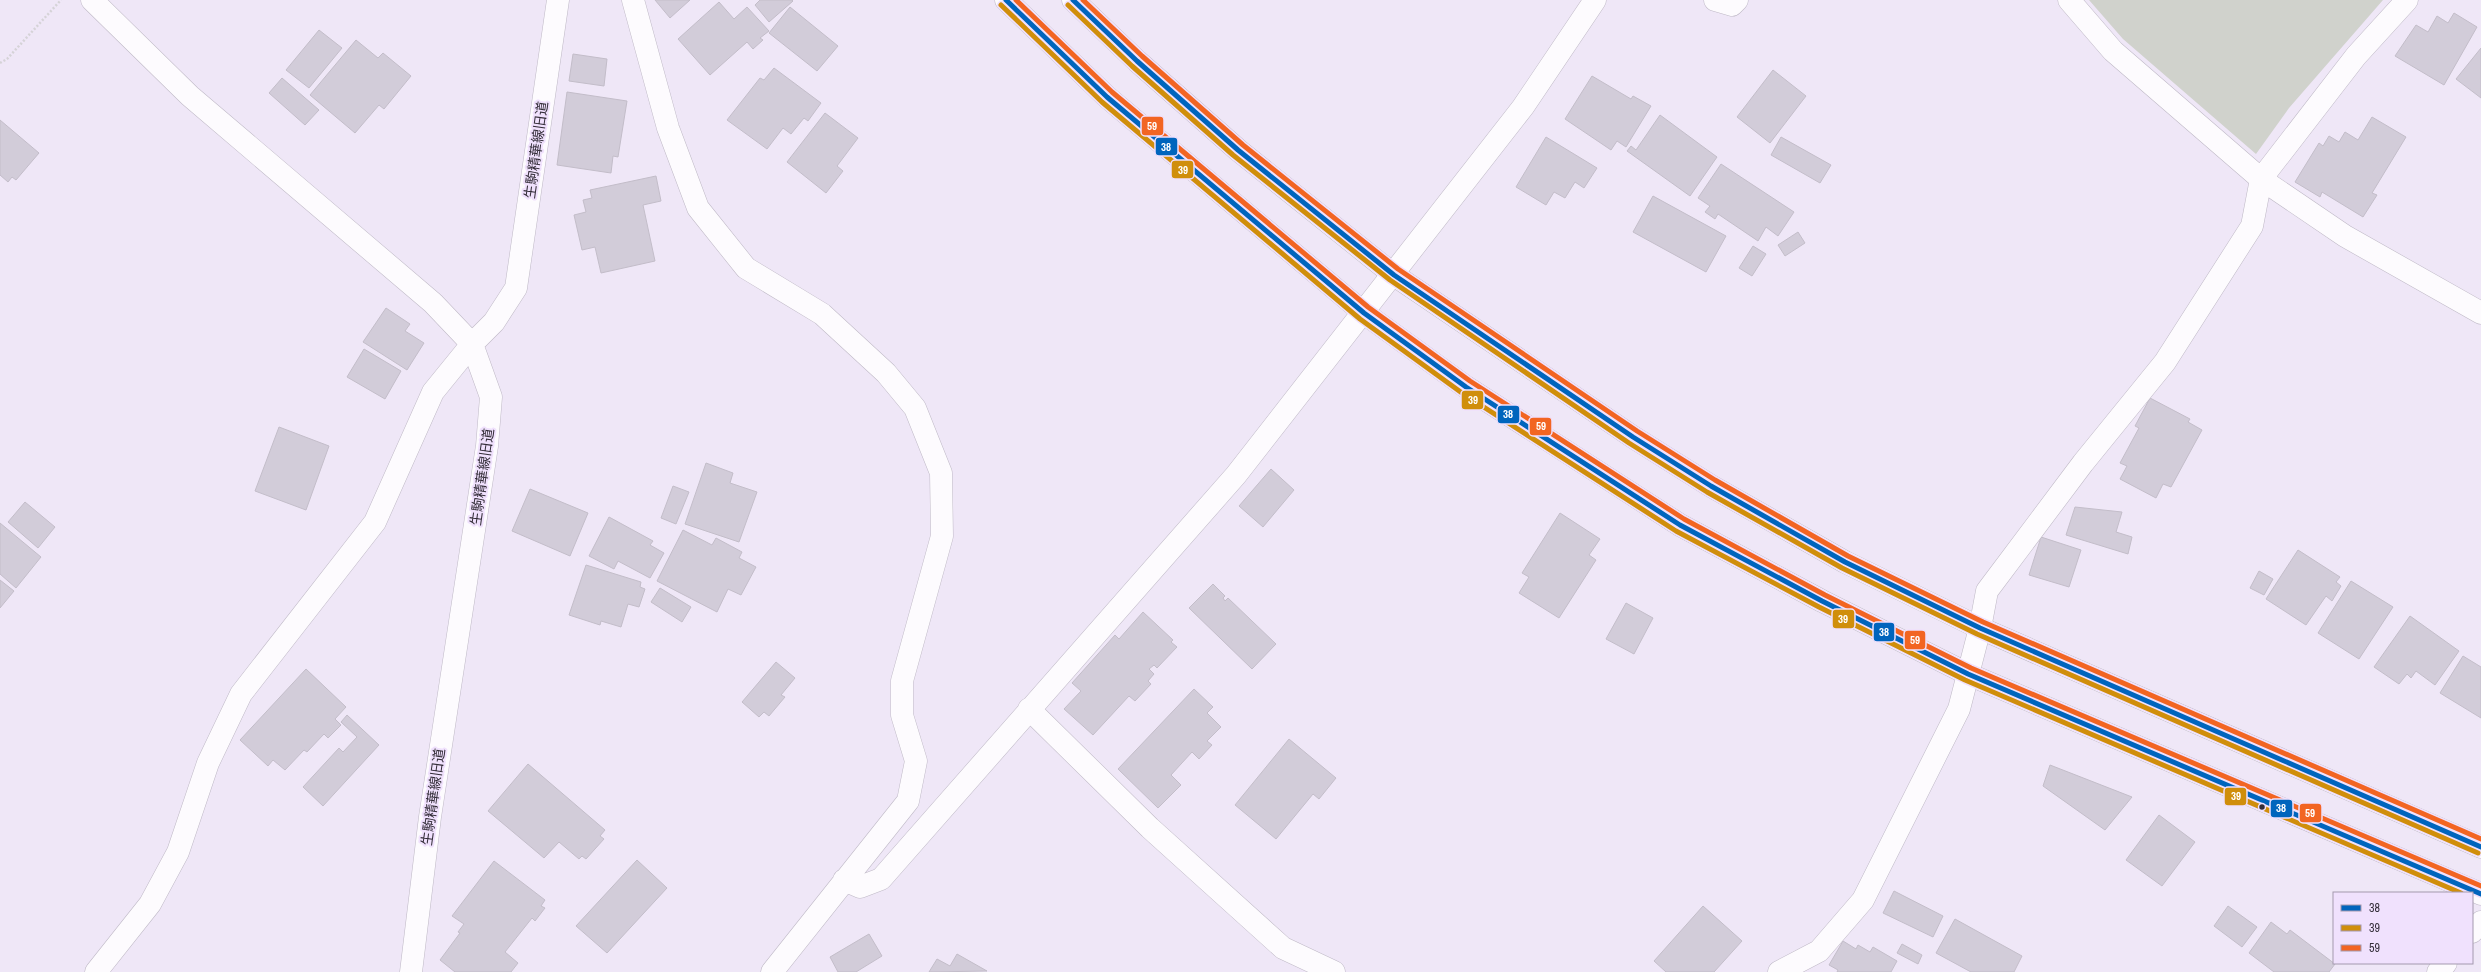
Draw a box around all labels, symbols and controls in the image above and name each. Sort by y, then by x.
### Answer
street label: 生駒精華線旧道 [520,100,552,200]
line badge: 59 [1141,116,1164,136]
text: 59 [1147,119,1157,133]
line badge: 38 [1155,137,1178,156]
text: 38 [1161,140,1171,154]
line badge: 39 [1171,160,1194,179]
text: 39 [1178,163,1188,177]
line badge: 39 [1461,390,1484,410]
text: 39 [1468,393,1478,407]
line badge: 38 [1497,405,1520,424]
text: 38 [1503,407,1513,421]
line badge: 59 [1529,417,1552,436]
text: 59 [1536,419,1546,433]
street label: 生駒精華線旧道 [466,427,498,527]
line badge: 39 [1832,609,1855,629]
text: 39 [1838,612,1848,626]
line badge: 38 [1873,622,1895,642]
text: 38 [1879,625,1889,639]
line badge: 59 [1904,630,1926,650]
text: 59 [1910,633,1920,647]
street label: 生駒精華線旧道 [417,747,449,847]
line badge: 39 [2224,787,2247,806]
text: 39 [2231,789,2241,803]
line badge: 38 [2270,799,2293,818]
text: 38 [2276,801,2286,815]
unlabelled marker [2257,802,2267,812]
line badge: 59 [2299,803,2322,823]
text: 59 [2305,806,2315,820]
legend [2333,892,2473,964]
text: 38 [2369,900,2380,916]
text: 39 [2369,920,2380,936]
text: 59 [2369,940,2380,956]

